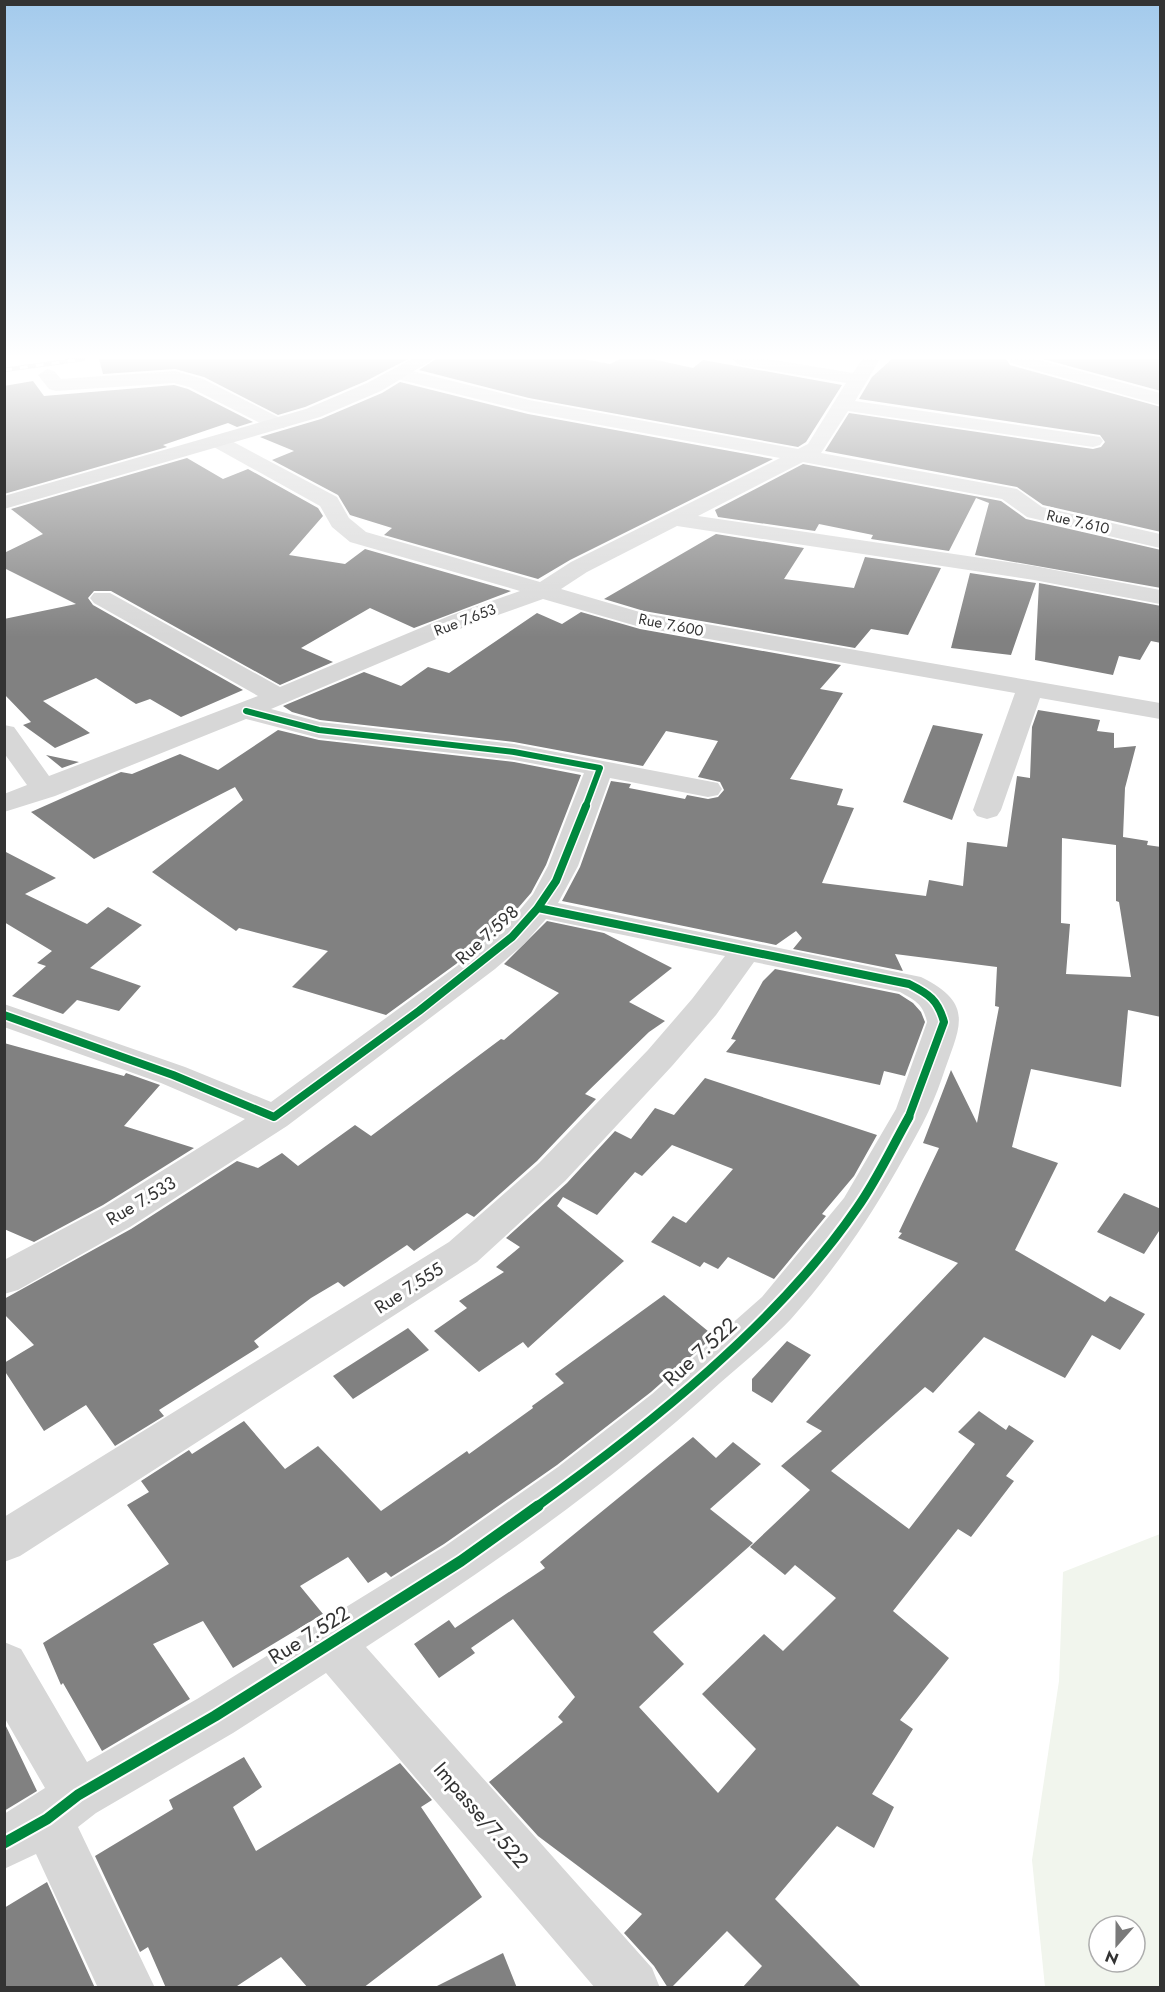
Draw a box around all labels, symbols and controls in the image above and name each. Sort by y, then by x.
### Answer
street label: Rue 7.610 [1044,504,1112,540]
street label: Rue 7.653 [431,598,499,642]
street label: Rue 7.600 [636,608,706,642]
street label: Rue 7.598 [449,899,525,971]
street label: Rue 7.533 [101,1170,181,1232]
street label: Rue 7.555 [369,1256,449,1320]
street label: Rue 7.522 [656,1310,744,1394]
street label: Rue 7.522 [263,1598,355,1672]
street label: Impasse/7.522 [426,1755,536,1875]
north arrow [1087,1914,1147,1974]
text: N [1102,1945,1122,1971]

